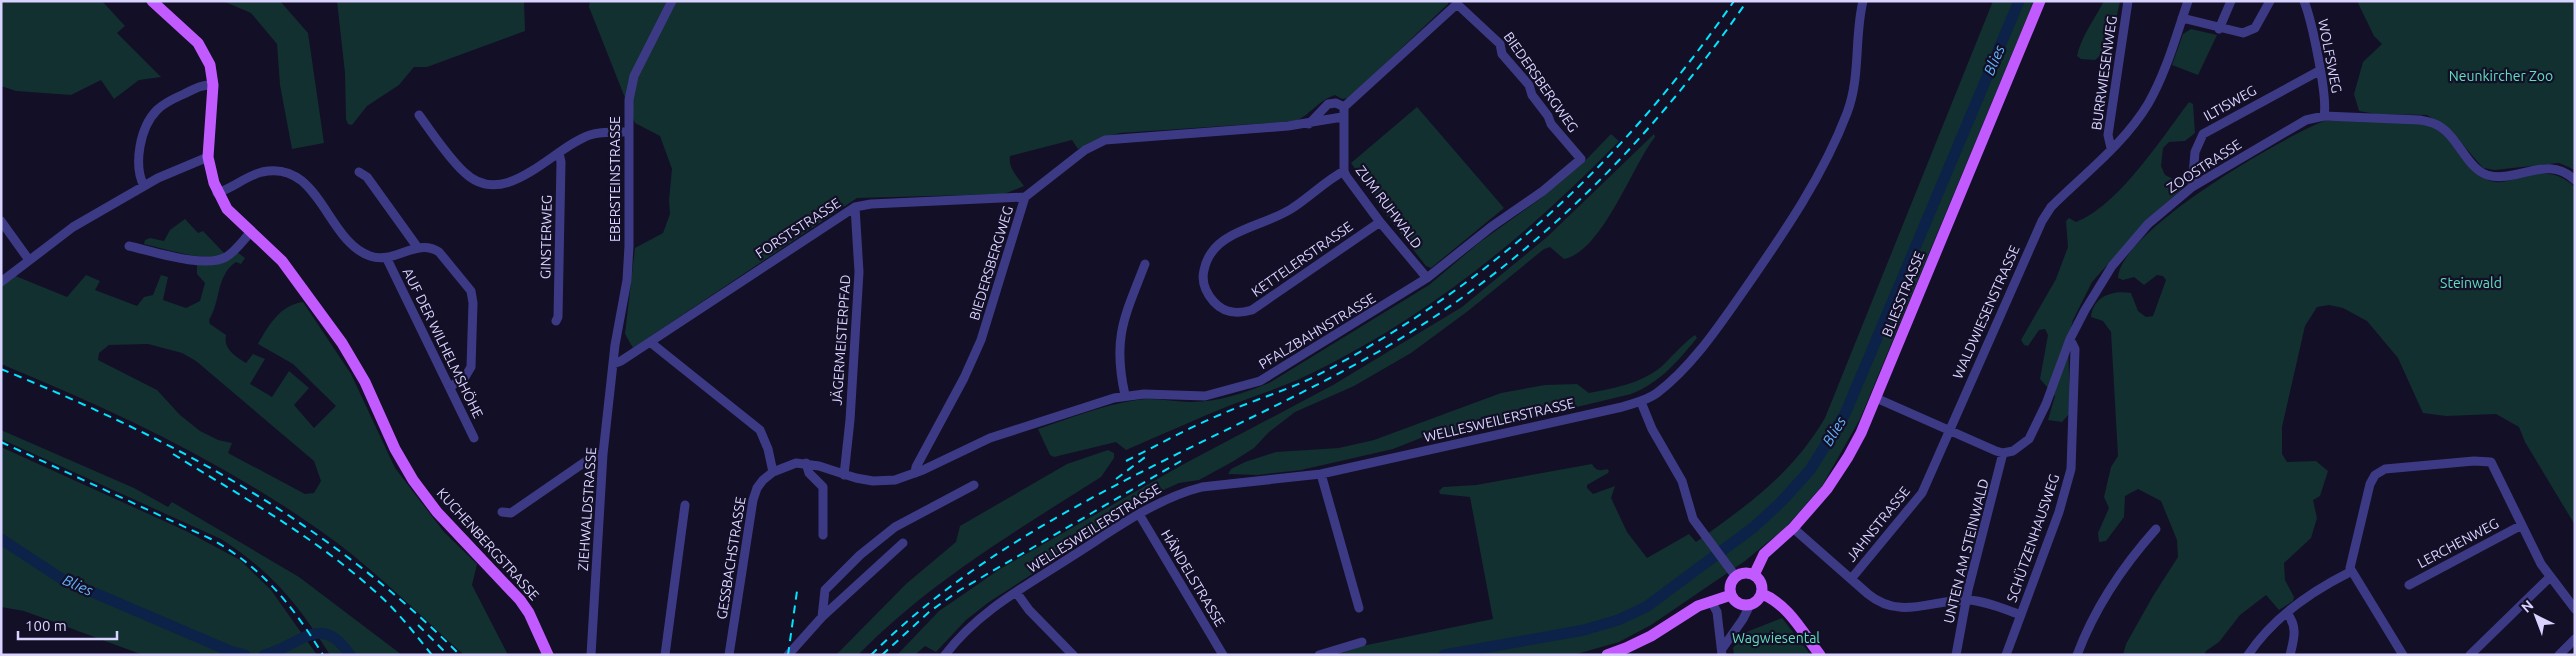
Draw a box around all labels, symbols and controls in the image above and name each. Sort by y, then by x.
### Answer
street label: BURRWIESENWEG [2088,15,2120,131]
street label: WOLFSWEG [2315,17,2345,95]
street label: BIEDERSBERGWEG [1500,29,1582,135]
water label: Blies [1980,42,2008,78]
park label: Neunkircher Zoo [2449,68,2553,84]
street label: ILTISWEG [2201,82,2259,124]
street label: EBERSTEINSTRASSE [607,116,623,242]
street label: ZOOSTRASSE [2164,136,2244,196]
street label: ZUM RUHWALD [1353,162,1425,252]
street label: FORSTSTRASSE [752,194,844,261]
street label: GINSTERWEG [537,195,555,279]
street label: BIEDERSBERGWEG [966,204,1016,322]
street label: KETTELERSTRASSE [1248,218,1356,300]
street label: WALDWIESENSTRASSE [1949,243,2023,381]
street label: BLIESSTRASSE [1879,249,1927,339]
street label: AUF DER WILHELMSHÖHE [400,265,487,421]
street label: JÄGERMEISTERPFAD [828,274,854,406]
park label: Steinwald [2440,275,2502,291]
street label: PFALZBAHNSTRASSE [1256,290,1378,372]
street label: WELLESWEILERSTRASSE [1422,395,1576,445]
water label: Blies [1819,413,1850,449]
street label: ZIEHWALDSTRASSE [575,446,599,571]
street label: SCHÜTZENHAUSWEG [2003,472,2062,604]
street label: UNTEN AM STEINWALD [1940,477,1992,625]
street label: WELLESWEILERSTRASSE [1024,480,1164,576]
street label: JAHNSTRASSE [1843,483,1913,565]
street label: KUCHENBERGSTRASSE [434,485,543,603]
street label: GESSBACHSTRASSE [713,495,749,621]
street label: LERCHENWEG [2415,515,2501,571]
street label: HÄNDELSTRASSE [1158,527,1228,629]
water label: Blies [60,571,96,599]
north arrow [2511,591,2561,641]
text: N [2518,597,2537,616]
scale bar [18,608,116,640]
text: 100 m [25,617,67,634]
park label: Wagwiesental [1732,630,1820,646]

